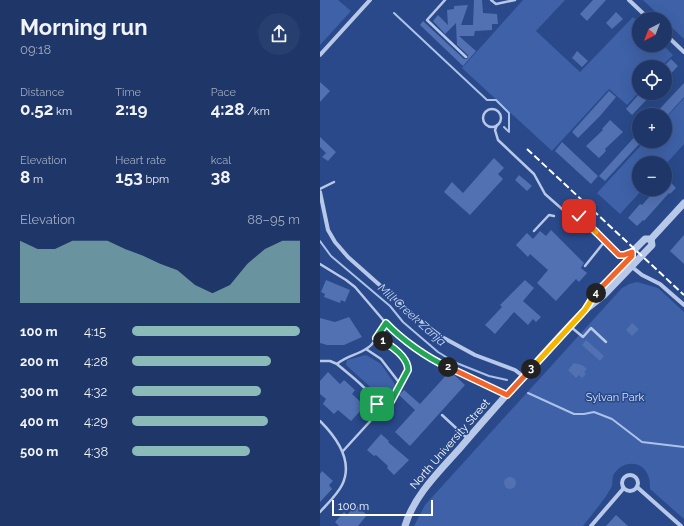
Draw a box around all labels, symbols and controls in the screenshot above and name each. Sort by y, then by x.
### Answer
north arrow [632,12,672,52]
map controls [632,12,672,196]
button: share [258,13,300,55]
text: Morning run [20,14,148,40]
text: 09:18 [20,42,51,57]
button: locate [632,60,672,100]
text: Distance [20,86,64,99]
text: Time [115,86,141,99]
text: Pace [211,86,236,99]
text: 0.52 [20,99,53,119]
text: 2:19 [115,99,148,119]
text: 4:28 [211,99,244,119]
text: km [53,105,72,118]
text: /km [244,105,270,118]
button: + [632,108,672,148]
text: Elevation [20,154,67,167]
text: Heart rate [115,154,166,167]
text: kcal [211,154,231,167]
button: − [632,156,672,196]
text: 8 [20,167,30,187]
text: 153 [115,167,143,187]
text: 38 [211,167,230,187]
text: m [30,173,43,186]
text: bpm [143,173,169,186]
pin [562,199,596,233]
icon: check [568,205,590,227]
text: Elevation [20,212,75,227]
text: 88–95 m [247,212,300,227]
water label: Mill Creek Zanja [375,281,449,349]
pin: 4 [586,283,606,303]
text: 4 [593,286,599,299]
text: 100 m [20,324,58,339]
text: 4:15 [84,324,106,339]
pin: 1 [373,331,393,351]
text: 1 [380,334,386,347]
text: 200 m [20,354,59,369]
text: 4:28 [84,354,108,369]
pin: 2 [438,357,458,377]
pin: 3 [521,359,541,379]
text: 2 [445,360,451,373]
text: 3 [528,362,534,375]
text: 300 m [20,384,58,399]
text: 4:32 [84,384,107,399]
pin [360,387,394,421]
park label: Sylvan Park [586,391,644,404]
icon: arrive [366,393,388,415]
street label: North University Street [407,396,493,492]
text: 400 m [20,414,59,429]
text: 4:29 [84,414,108,429]
text: 500 m [20,444,58,459]
text: 4:38 [84,444,108,459]
scale bar [332,498,433,517]
text: 100 m [338,500,369,513]

